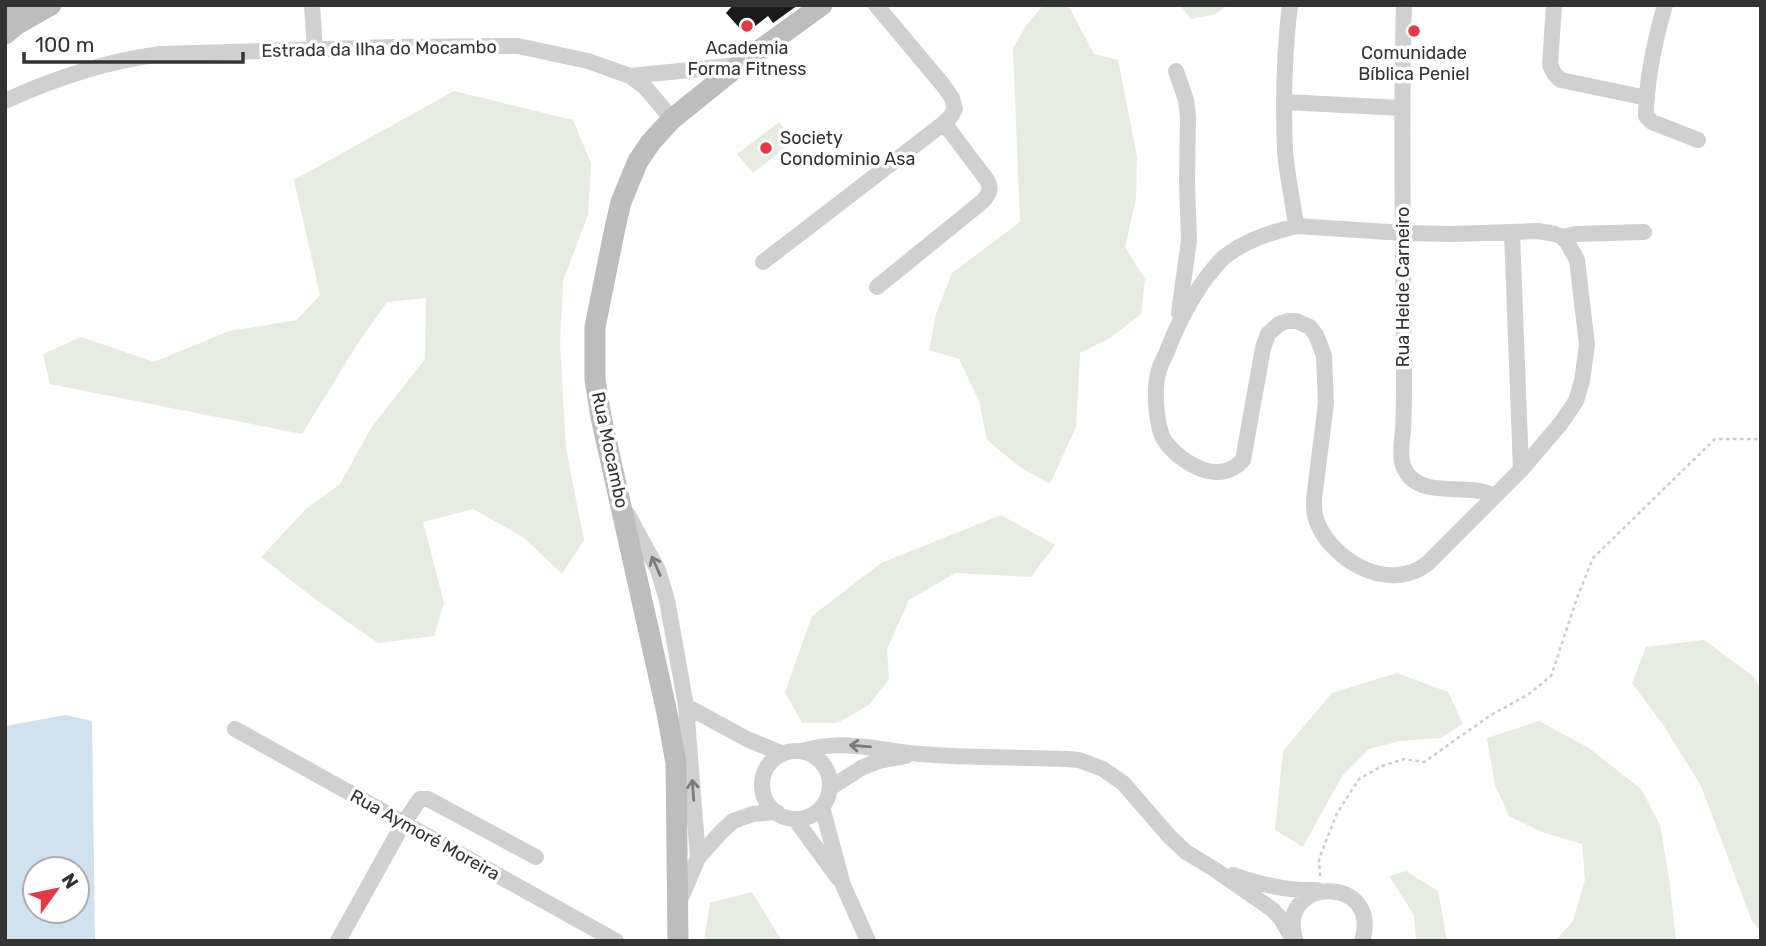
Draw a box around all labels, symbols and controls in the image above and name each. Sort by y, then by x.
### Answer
marker: Academia Forma Fitness [739,18,755,34]
scale bar [24,21,243,65]
marker: Comunidade Bíblica Peniel [1406,23,1422,39]
text: 100 m [35,32,94,57]
street label: Estrada da Ilha do Mocambo [261,36,497,62]
place label: Academia Forma Fitness [687,37,807,80]
place label: Comunidade Bíblica Peniel [1358,42,1470,85]
place label: Society Condominio Asa [780,127,915,170]
marker: Society Condominio Asa [758,140,774,156]
street label: Rua Heide Carneiro [1392,207,1414,367]
street label: Rua Mocambo [587,390,633,510]
one-way arrow [649,556,662,578]
one-way arrow [849,739,872,752]
one-way arrow [686,779,699,802]
street label: Rua Aymoré Moreira [346,785,504,885]
north arrow [21,855,91,925]
text: N [56,869,83,893]

